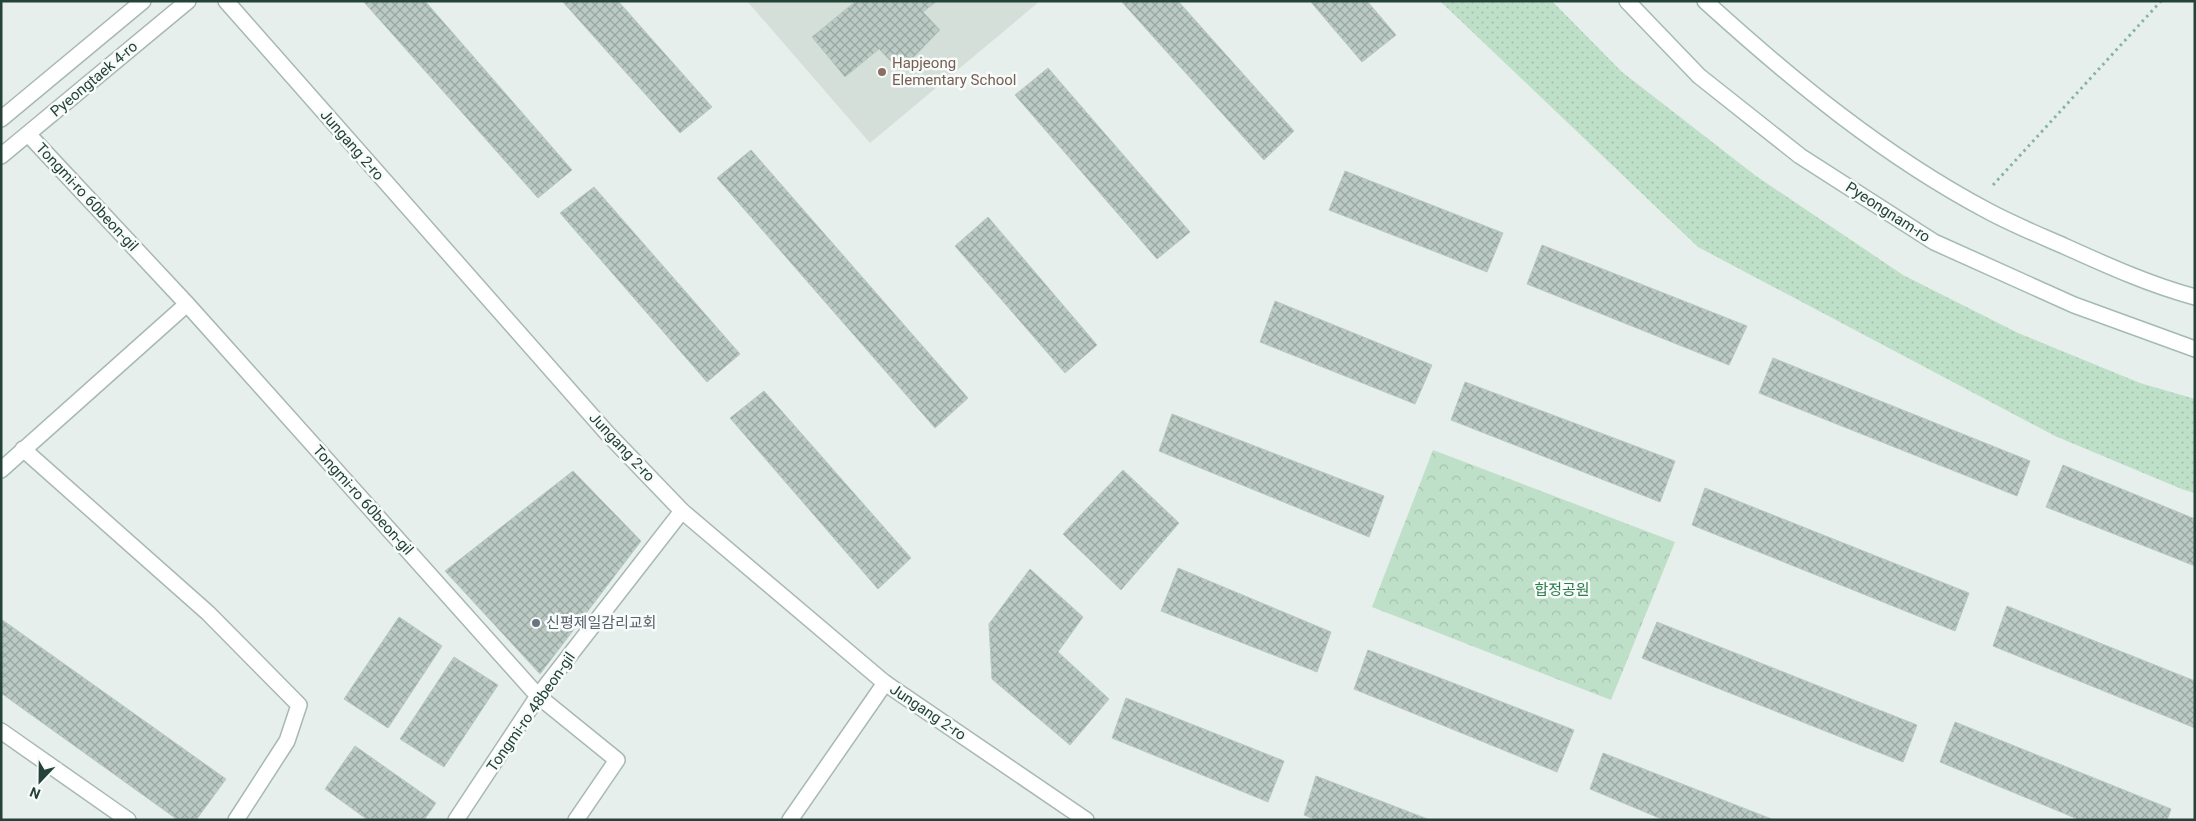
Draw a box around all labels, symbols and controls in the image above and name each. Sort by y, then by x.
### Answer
street label: Pyeongtaek 4-ro [47,37,141,121]
place label: Hapjeong Elementary School [892,54,1016,89]
marker: Hapjeong Elementary School [876,66,888,78]
street label: Jungang 2-ro [316,106,388,184]
street label: Tongmi-ro 60beon-gil [32,139,142,255]
street label: Pyeongnam-ro [1842,178,1934,246]
street label: Jungang 2-ro [585,409,659,485]
street label: Tongmi-ro 60beon-gil [309,441,417,559]
park label: 합정공원 [1534,581,1590,599]
place label: 신평제일감리교회 [546,614,656,632]
marker: 신평제일감리교회 [530,617,542,629]
street label: Tongmi-ro 48beon-gil [483,649,579,775]
street label: Jungang 2-ro [887,680,969,744]
north arrow [15,756,65,806]
text: N [28,784,43,802]

